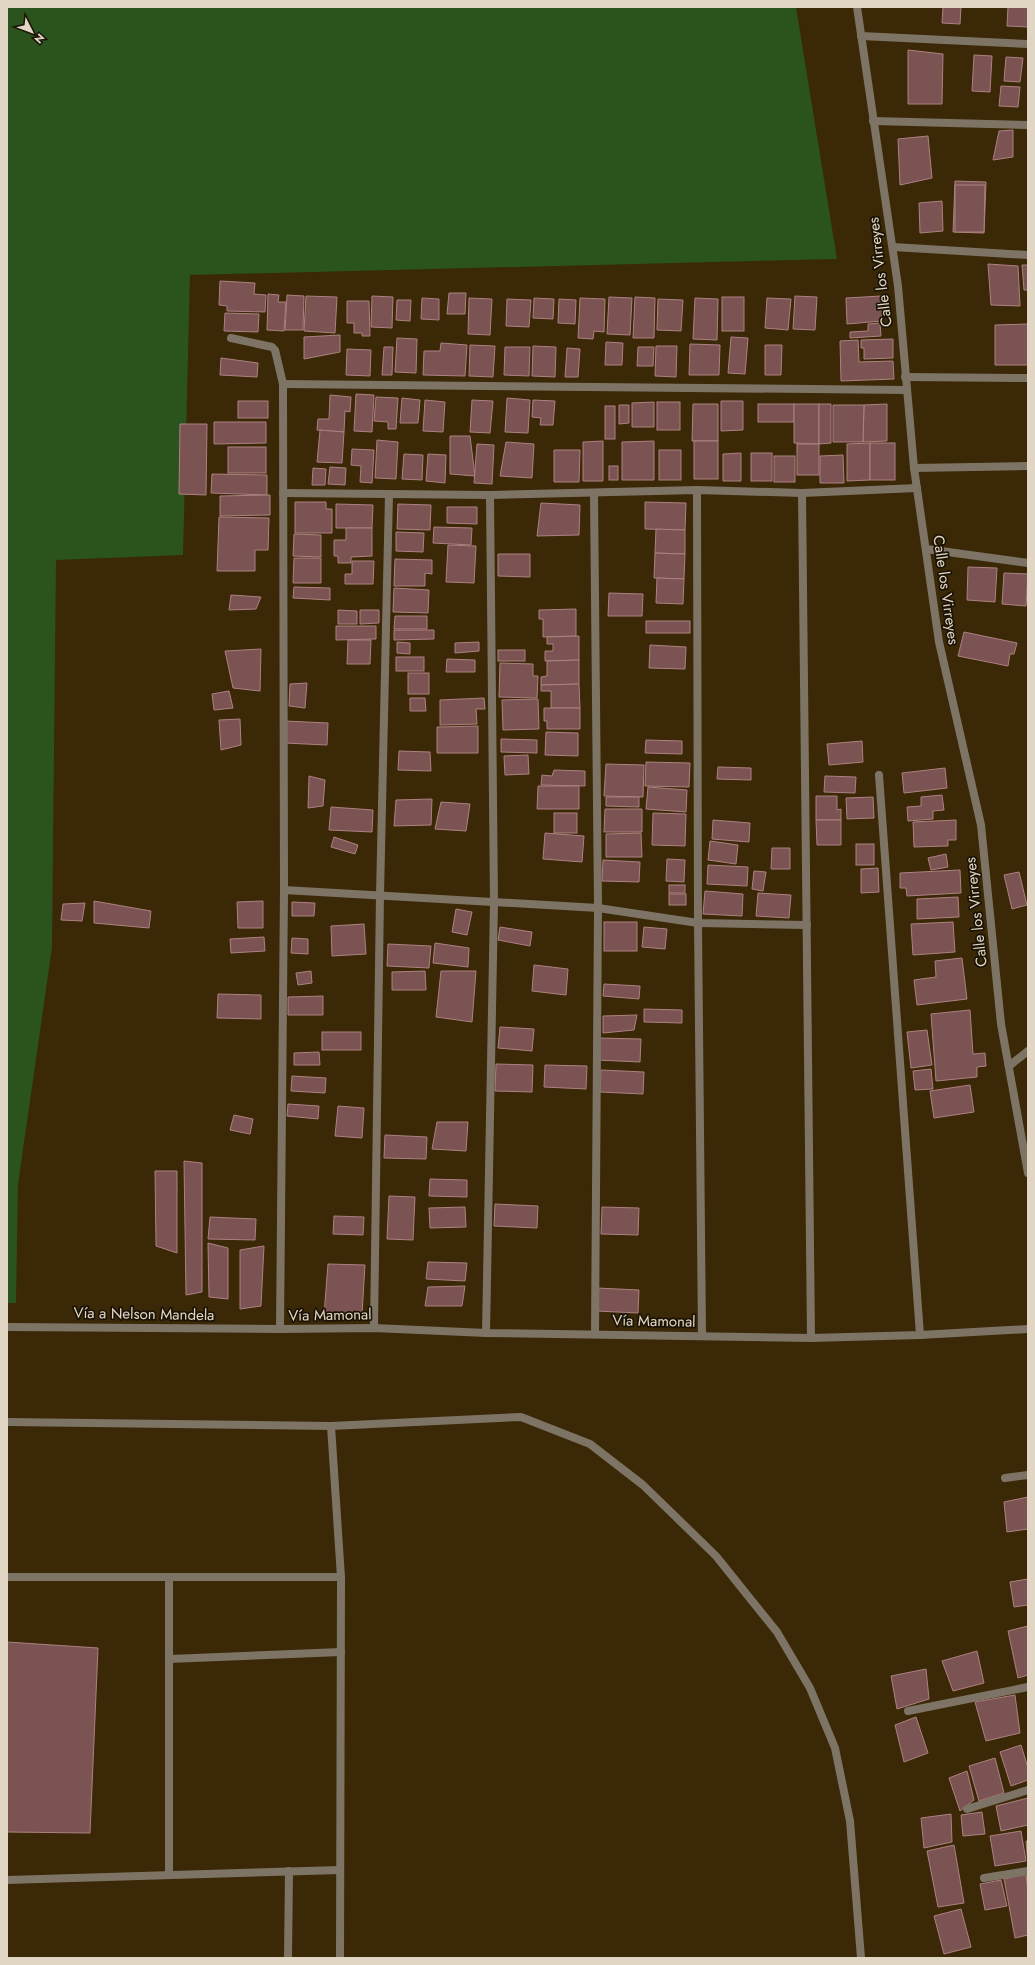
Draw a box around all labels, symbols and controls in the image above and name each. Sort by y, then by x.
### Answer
north arrow [12,12,52,52]
text: N [31,30,48,47]
street label: Calle los Virreyes [862,216,898,328]
street label: Calle los Virreyes [927,534,965,646]
street label: Calle los Virreyes [959,856,993,968]
street label: Vía a Nelson Mandela [73,1302,215,1326]
street label: Vía Mamonal [288,1303,372,1327]
street label: Vía Mamonal [612,1309,696,1333]

